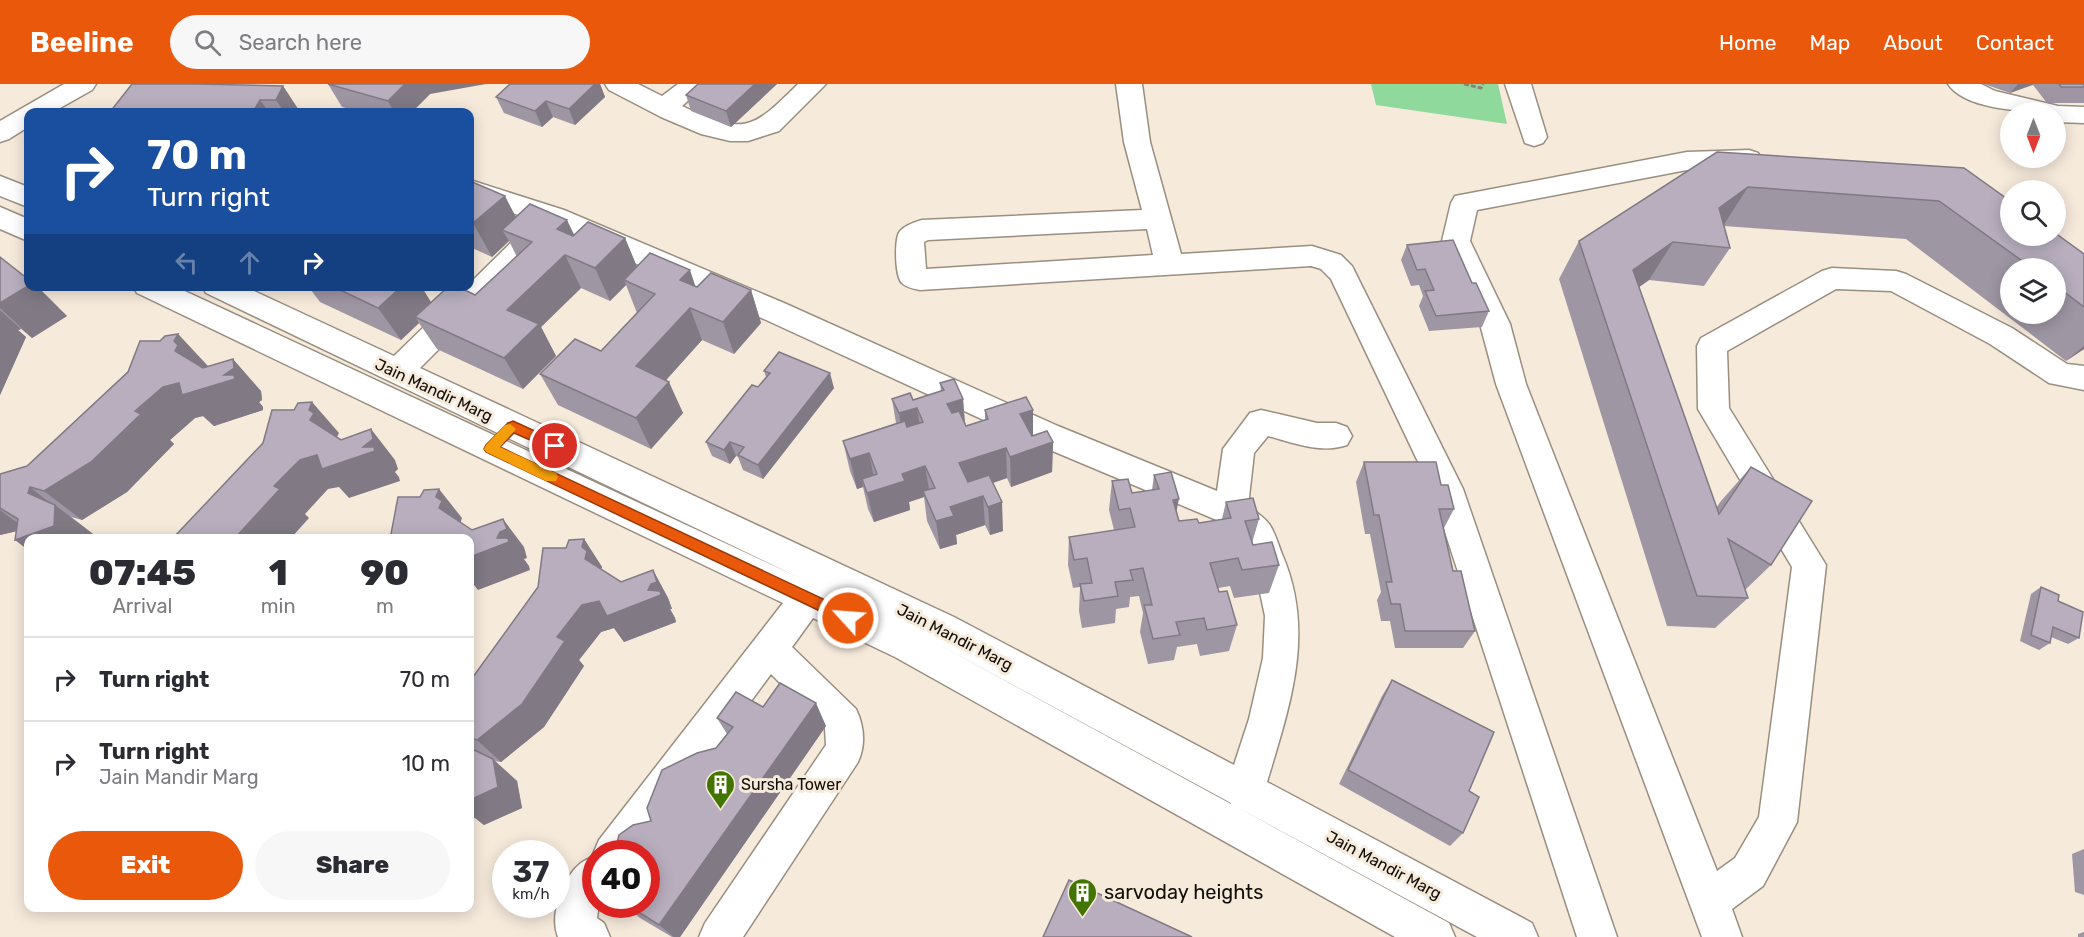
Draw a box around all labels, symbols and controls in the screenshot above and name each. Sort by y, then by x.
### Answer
search box [170,15,590,69]
text: Beeline [30,26,134,59]
icon: search [191,26,224,59]
text: Search here [239,29,362,56]
text: Home [1719,30,1776,55]
text: Map [1809,30,1850,55]
text: About [1883,30,1943,55]
text: Contact [1976,30,2054,55]
north arrow [2000,102,2066,168]
map controls [2000,102,2066,324]
text: 70 m [147,130,247,180]
icon: right [48,132,126,210]
button: search [2000,180,2066,246]
text: Turn right [147,181,270,213]
icon: left [170,246,203,279]
icon: ahead [233,246,266,279]
icon: right [296,246,329,279]
button: layers [2000,258,2066,324]
street label: Jain Mandir Marg [372,354,496,426]
pin [529,420,580,471]
icon: arrive [538,429,571,462]
text: 07:45 [89,551,196,594]
text: 1 [269,551,288,594]
text: 90 [360,551,409,594]
position arrow [816,586,880,650]
text: Arrival [112,594,172,618]
text: min [261,594,296,618]
text: m [376,594,394,618]
street label: Jain Mandir Marg [894,600,1016,674]
icon: right [48,663,81,696]
text: Turn right [99,666,209,693]
text: 70 m [400,666,450,693]
text: Turn right [99,738,209,765]
icon: right [48,747,81,780]
text: 10 m [402,750,450,777]
text: Jain Mandir Marg [99,765,259,789]
building icon: Sursha Tower [704,768,736,810]
place label: Sursha Tower [741,775,841,794]
street label: Jain Mandir Marg [1323,827,1445,903]
button: Exit [48,831,243,900]
button: Share [255,831,450,900]
speed limit sign: 40 [582,840,660,918]
text: 37 [513,854,549,890]
building icon: sarvoday heights [1067,876,1099,918]
place label: sarvoday heights [1104,880,1263,904]
text: km/h [512,885,550,903]

